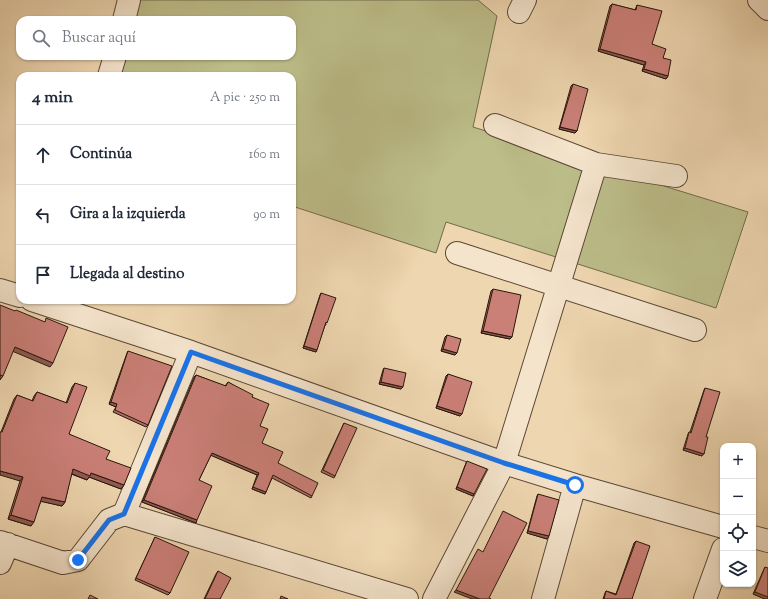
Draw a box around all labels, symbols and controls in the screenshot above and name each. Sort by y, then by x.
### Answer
search box [16,16,296,60]
icon: search [30,27,52,49]
text: Buscar aquí [62,28,136,49]
text: 4 min [32,86,73,110]
text: A pie · 250 m [210,89,280,107]
icon: ahead [32,144,54,166]
text: Continúa [70,144,132,165]
text: 160 m [249,146,280,164]
icon: left [32,204,54,226]
text: Gira a la izquierda [70,204,186,225]
text: 90 m [253,206,280,224]
icon: arrive [32,264,54,286]
text: Llegada al destino [70,264,185,285]
map controls [720,443,756,587]
button: + [720,443,756,479]
route start [566,476,584,494]
button: − [720,479,756,515]
button: locate [720,515,756,551]
route end [69,551,87,569]
button: layers [720,551,756,587]

